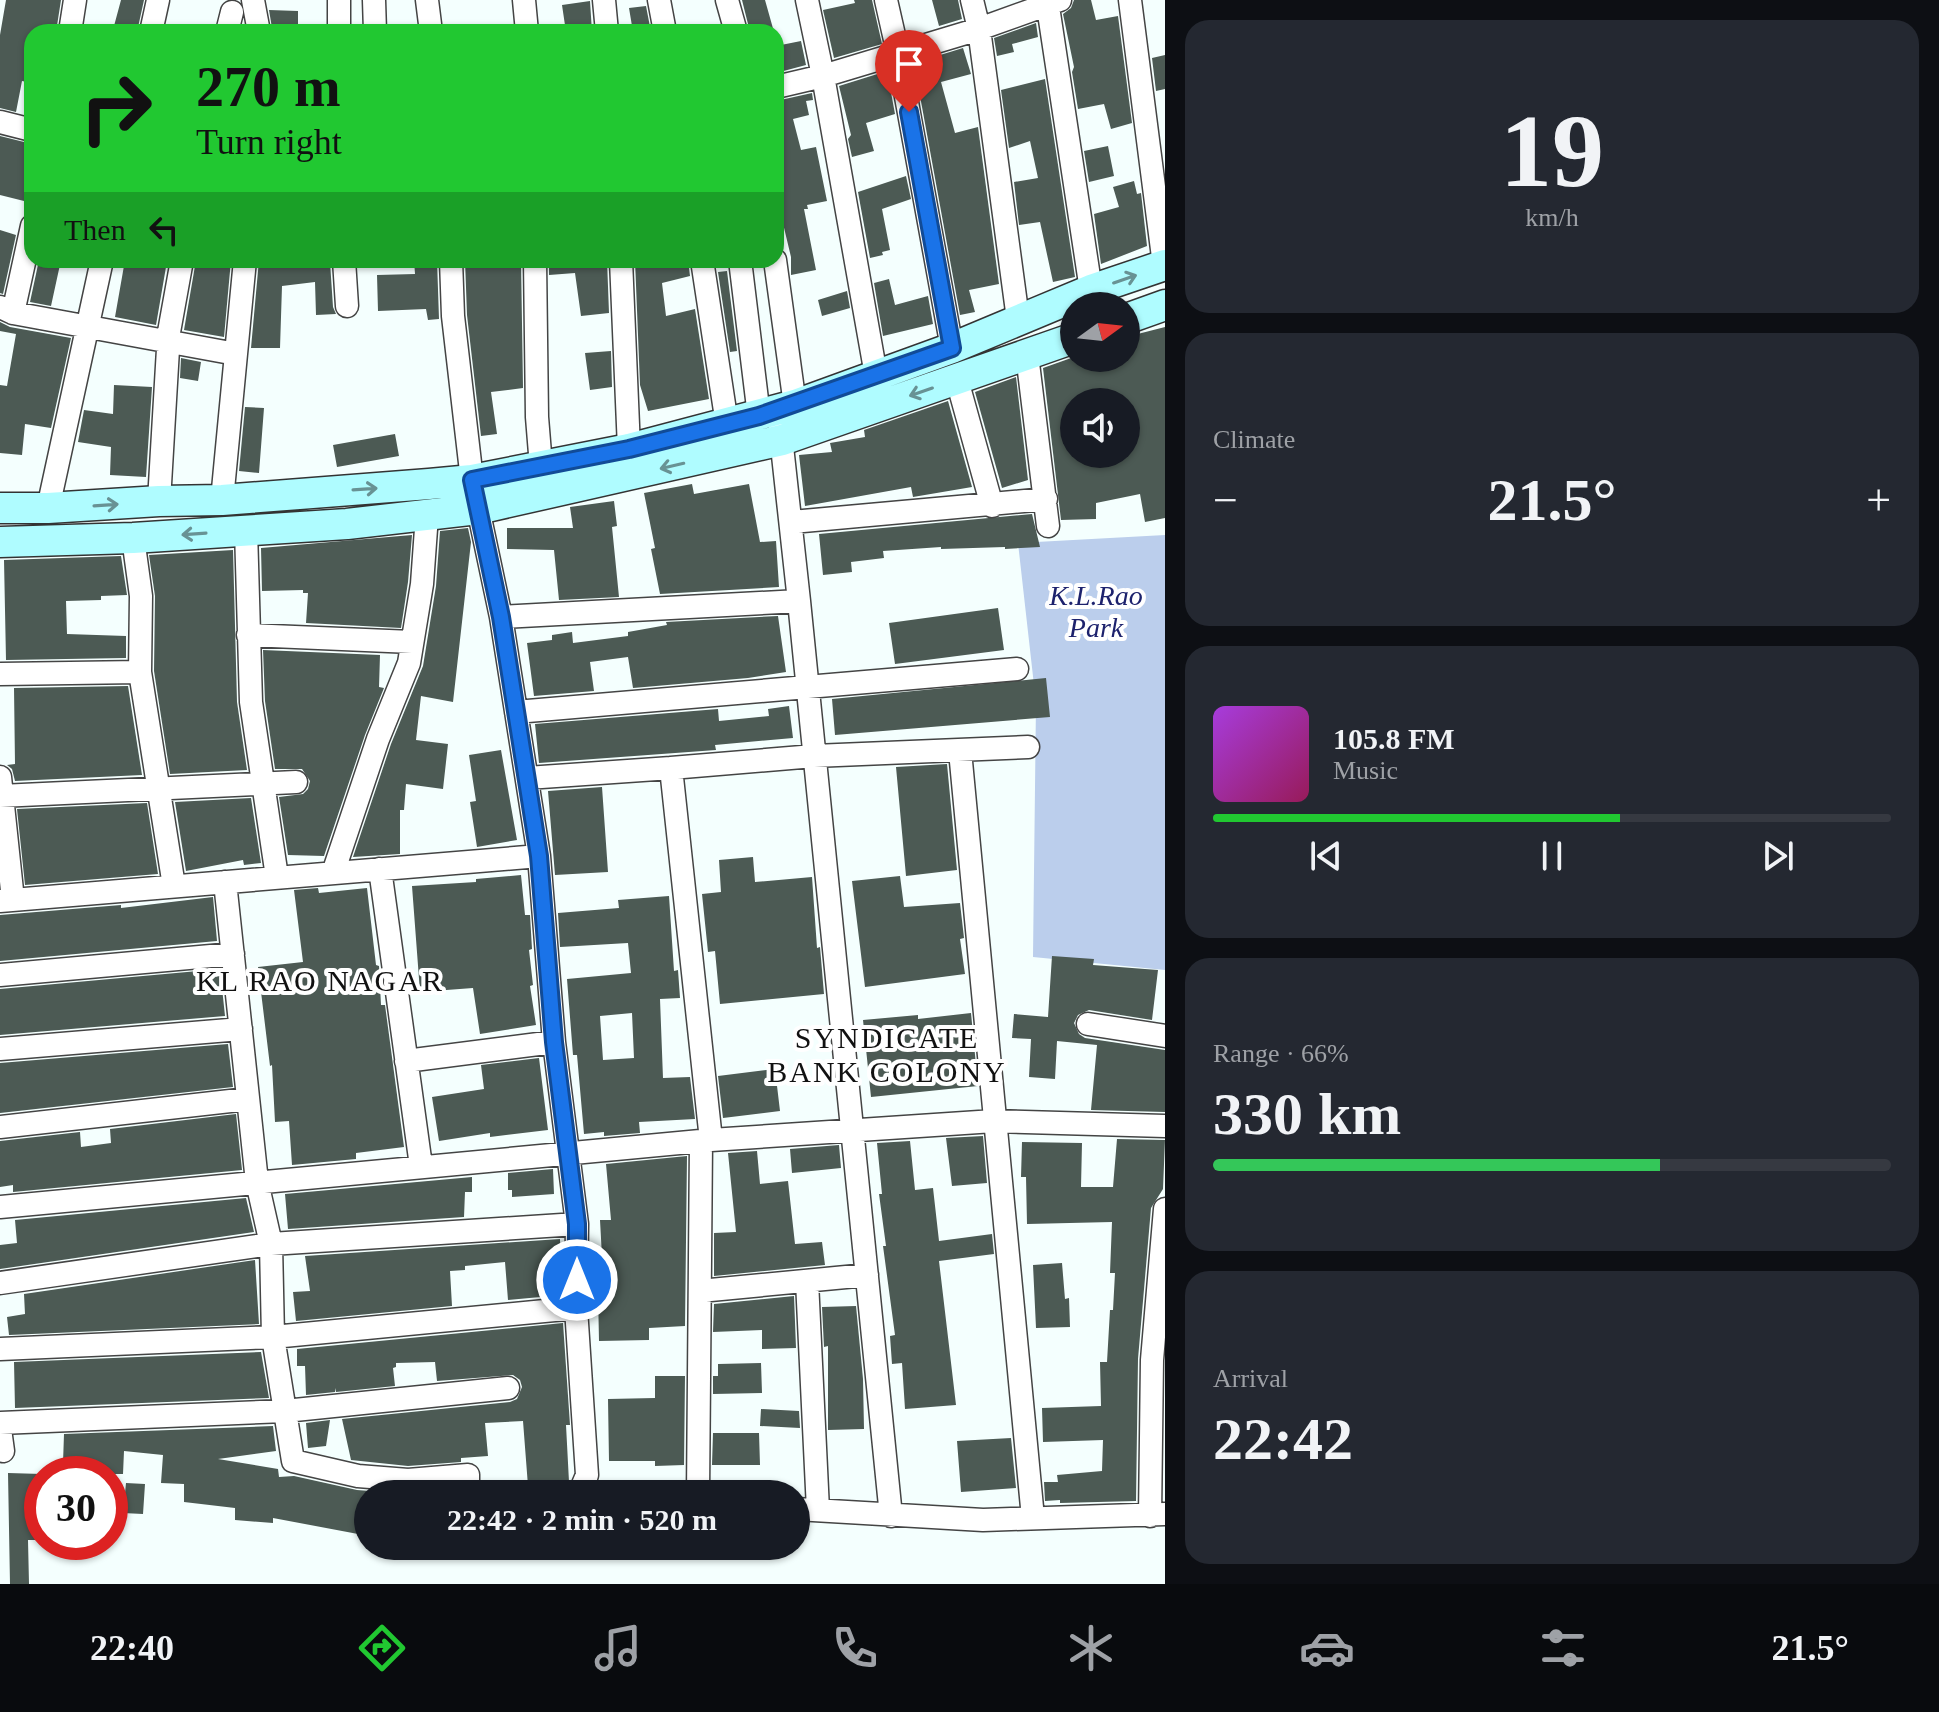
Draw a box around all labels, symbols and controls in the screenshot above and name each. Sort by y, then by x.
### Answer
pin [875,30,943,112]
icon: arrive [887,42,931,86]
icon: right [64,56,168,160]
text: 270 m [196,56,341,118]
text: 19 [1500,93,1604,208]
text: Turn right [196,122,342,162]
text: km/h [1525,203,1579,232]
icon: left [142,208,186,252]
text: Then [64,213,126,246]
one-way arrow [1112,270,1137,285]
north arrow [1060,292,1140,372]
map controls [1060,292,1140,468]
one-way arrow [909,386,934,401]
button: sound [1060,388,1140,468]
text: Climate [1213,425,1295,454]
one-way arrow [660,459,686,474]
text: 21.5° [1488,467,1617,533]
text: − [1213,476,1238,525]
text: + [1866,476,1891,525]
one-way arrow [351,481,378,496]
one-way arrow [92,497,119,512]
one-way arrow [181,527,208,542]
park label: K.L.Rao Park [1048,580,1143,643]
text: 105.8 FM [1333,722,1455,755]
text: Music [1333,756,1398,785]
icon: previous [1304,834,1348,878]
icon: pause [1530,834,1574,878]
icon: next [1756,834,1800,878]
district label: KL RAO NAGAR [196,964,444,997]
district label: SYNDICATE BANK COLONY [767,1021,1007,1088]
text: Range · 66% [1213,1039,1349,1068]
text: 330 km [1213,1081,1401,1147]
position arrow [535,1238,619,1322]
text: Arrival [1213,1364,1288,1393]
text: 22:42 [1213,1406,1353,1472]
speed limit sign: 30 [24,1456,128,1560]
text: 22:42 · 2 min · 520 m [447,1503,717,1536]
icon: directions [354,1620,410,1676]
icon: music [590,1620,646,1676]
icon: phone [827,1620,883,1676]
icon: climate [1063,1620,1119,1676]
icon: car [1299,1620,1355,1676]
icon: filters [1535,1620,1591,1676]
text: 22:40 [90,1628,174,1668]
text: 21.5° [1771,1628,1849,1668]

